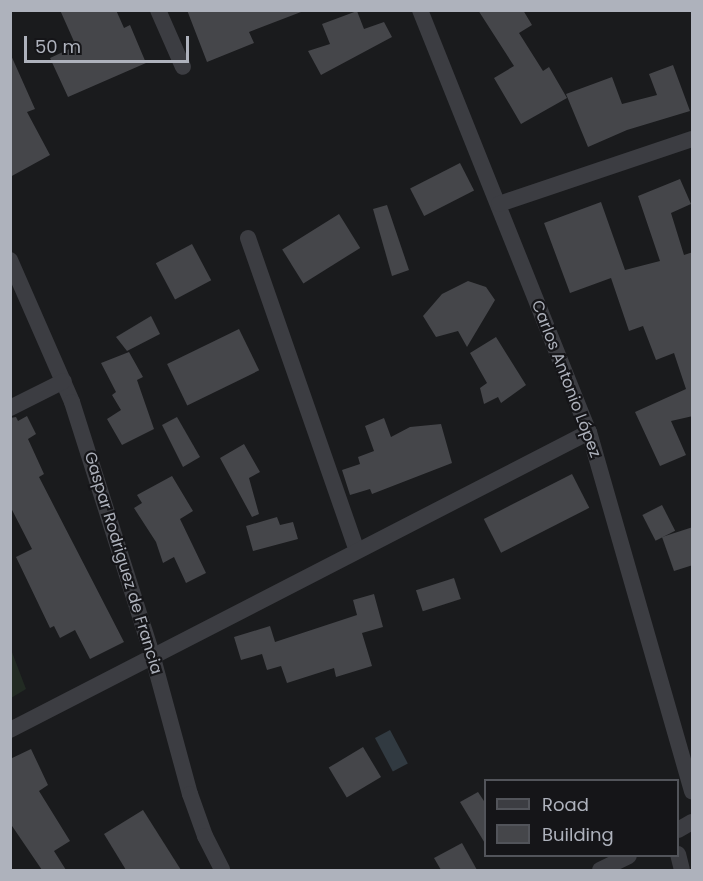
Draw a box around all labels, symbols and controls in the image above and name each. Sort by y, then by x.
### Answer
scale bar [27,24,192,62]
text: 50 m [35,34,81,59]
street label: Carlos Antonio López [527,298,605,460]
street label: Gaspar Rodriguez de Francia [80,450,166,676]
legend [484,779,679,857]
text: Road [542,792,589,817]
text: Building [542,822,614,847]

